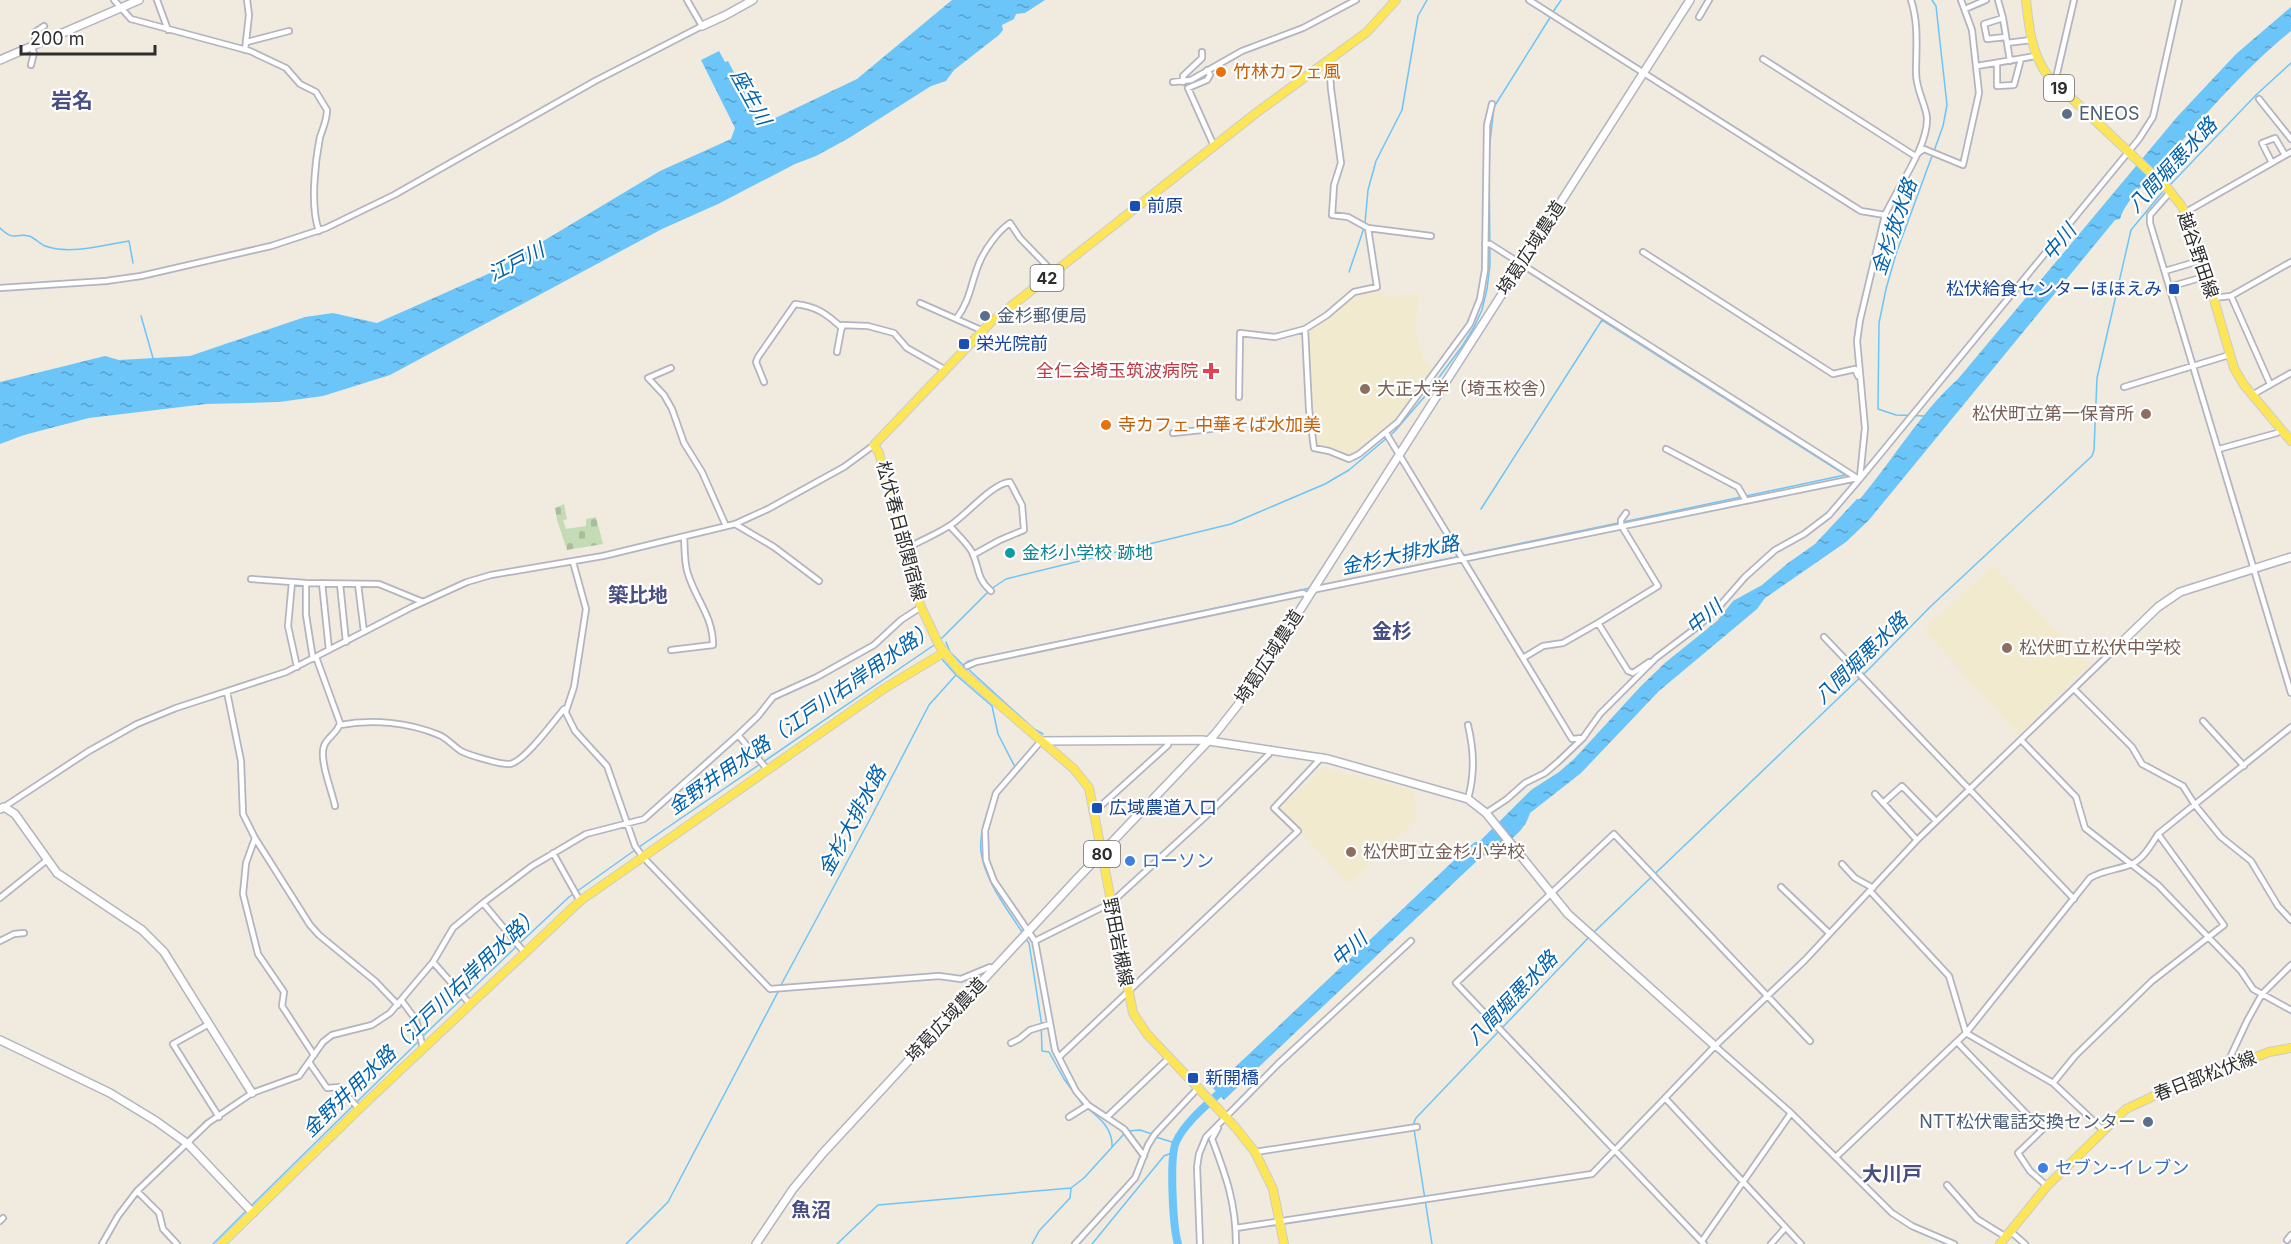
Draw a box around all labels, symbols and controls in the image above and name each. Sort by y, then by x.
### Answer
scale bar [21,18,154,56]
text: 200 m [30,28,85,49]
place label: 竹林カフェ風 [1233,61,1341,82]
water label: 座生川 [726,65,777,131]
marker: 竹林カフェ風 [1214,65,1228,79]
road number: 19 [2044,75,2074,101]
district label: 岩名 [51,88,93,113]
place label: ENEOS [2079,103,2140,124]
marker: ENEOS [2060,107,2074,121]
water label: 八間堀悪水路 [2122,111,2223,217]
water label: 金杉放水路 [1866,174,1922,278]
place label: 前原 [1147,195,1183,216]
street label: 埼葛広域農道 [1492,197,1569,299]
marker: 前原 [1128,199,1142,213]
street label: 越谷野田線 [2174,209,2223,301]
water label: 中川 [2037,217,2082,265]
water label: 江戸川 [484,237,550,286]
road number: 42 [1030,265,1064,291]
place label: 松伏給食センターほほえみ [1946,278,2162,299]
marker: 松伏給食センターほほえみ [2167,282,2181,296]
place label: 金杉郵便局 [997,305,1087,326]
marker: 金杉郵便局 [978,309,992,323]
place label: 栄光院前 [976,333,1048,354]
marker: 栄光院前 [957,337,971,351]
place label: 全仁会埼玉筑波病院 [1036,360,1198,381]
marker: 全仁会埼玉筑波病院 [1202,362,1220,380]
place label: 大正大学（埼玉校舎） [1377,378,1557,399]
marker: 大正大学（埼玉校舎） [1358,382,1372,396]
place label: 松伏町立第一保育所 [1972,403,2134,424]
marker: 松伏町立第一保育所 [2139,407,2153,421]
place label: 寺カフェ 中華そば水加美 [1118,414,1321,435]
marker: 寺カフェ 中華そば水加美 [1099,418,1113,432]
street label: 松伏春日部関宿線 [873,459,930,603]
water label: 金杉大排水路 [1339,530,1463,579]
place label: 金杉小学校 跡地 [1022,542,1153,563]
marker: 金杉小学校 跡地 [1003,546,1017,560]
district label: 築比地 [608,583,668,607]
water label: 中川 [1681,594,1729,639]
street label: 埼葛広域農道 [1230,606,1307,708]
water label: 八間堀悪水路 [1810,606,1914,708]
water label: 金野井用水路（江戸川右岸用水路） [663,616,939,820]
district label: 金杉 [1372,619,1412,643]
place label: 松伏町立松伏中学校 [2019,637,2181,658]
marker: 松伏町立松伏中学校 [2000,641,2014,655]
water label: 金杉大排水路 [813,761,892,880]
place label: 広域農道入口 [1109,797,1217,818]
marker: 広域農道入口 [1090,801,1104,815]
road number: 80 [1084,841,1120,867]
place label: 松伏町立金杉小学校 [1363,841,1525,862]
marker: 松伏町立金杉小学校 [1344,845,1358,859]
place label: ローソン [1142,850,1214,871]
marker: ローソン [1123,854,1137,868]
street label: 野田岩槻線 [1100,896,1137,988]
water label: 金野井用水路（江戸川右岸用水路） [298,902,544,1142]
water label: 中川 [1326,925,1373,971]
water label: 八間堀悪水路 [1462,945,1564,1049]
street label: 埼葛広域農道 [901,973,990,1066]
street label: 春日部松伏線 [2151,1046,2259,1105]
place label: 新開橋 [1205,1067,1259,1088]
marker: 新開橋 [1186,1071,1200,1085]
place label: NTT松伏電話交換センター [1919,1111,2136,1132]
marker: NTT松伏電話交換センター [2141,1115,2155,1129]
place label: セブン-イレブン [2055,1157,2189,1178]
marker: セブン-イレブン [2036,1161,2050,1175]
district label: 大川戸 [1862,1162,1922,1186]
district label: 魚沼 [791,1198,831,1222]

